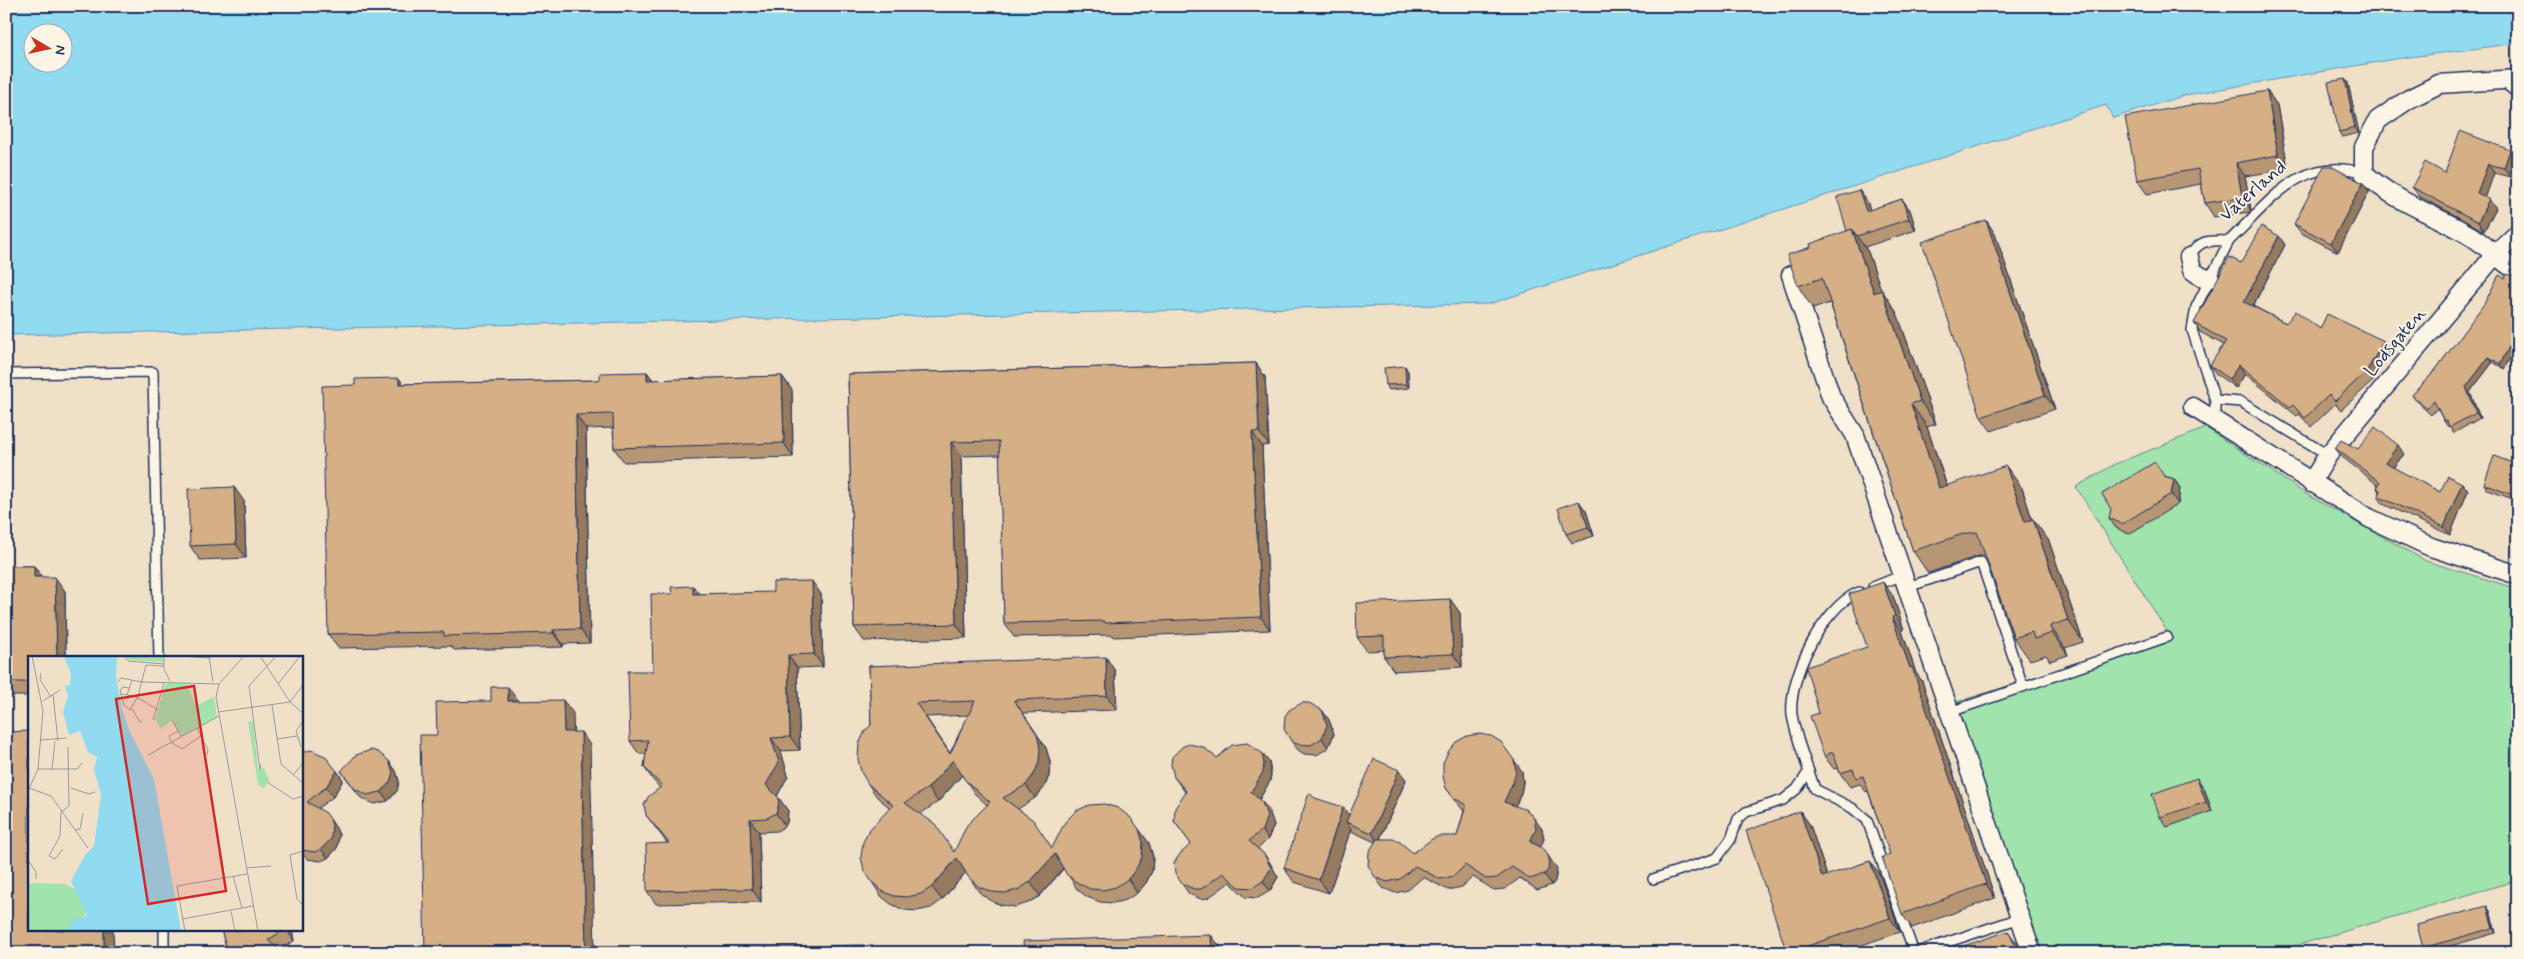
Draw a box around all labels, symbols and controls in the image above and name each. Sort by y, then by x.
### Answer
north arrow [22,22,72,72]
text: N [50,44,69,56]
street label: Vaterland [2214,155,2292,227]
street label: Lodsgaten [2358,302,2432,383]
inset map [28,656,302,932]

